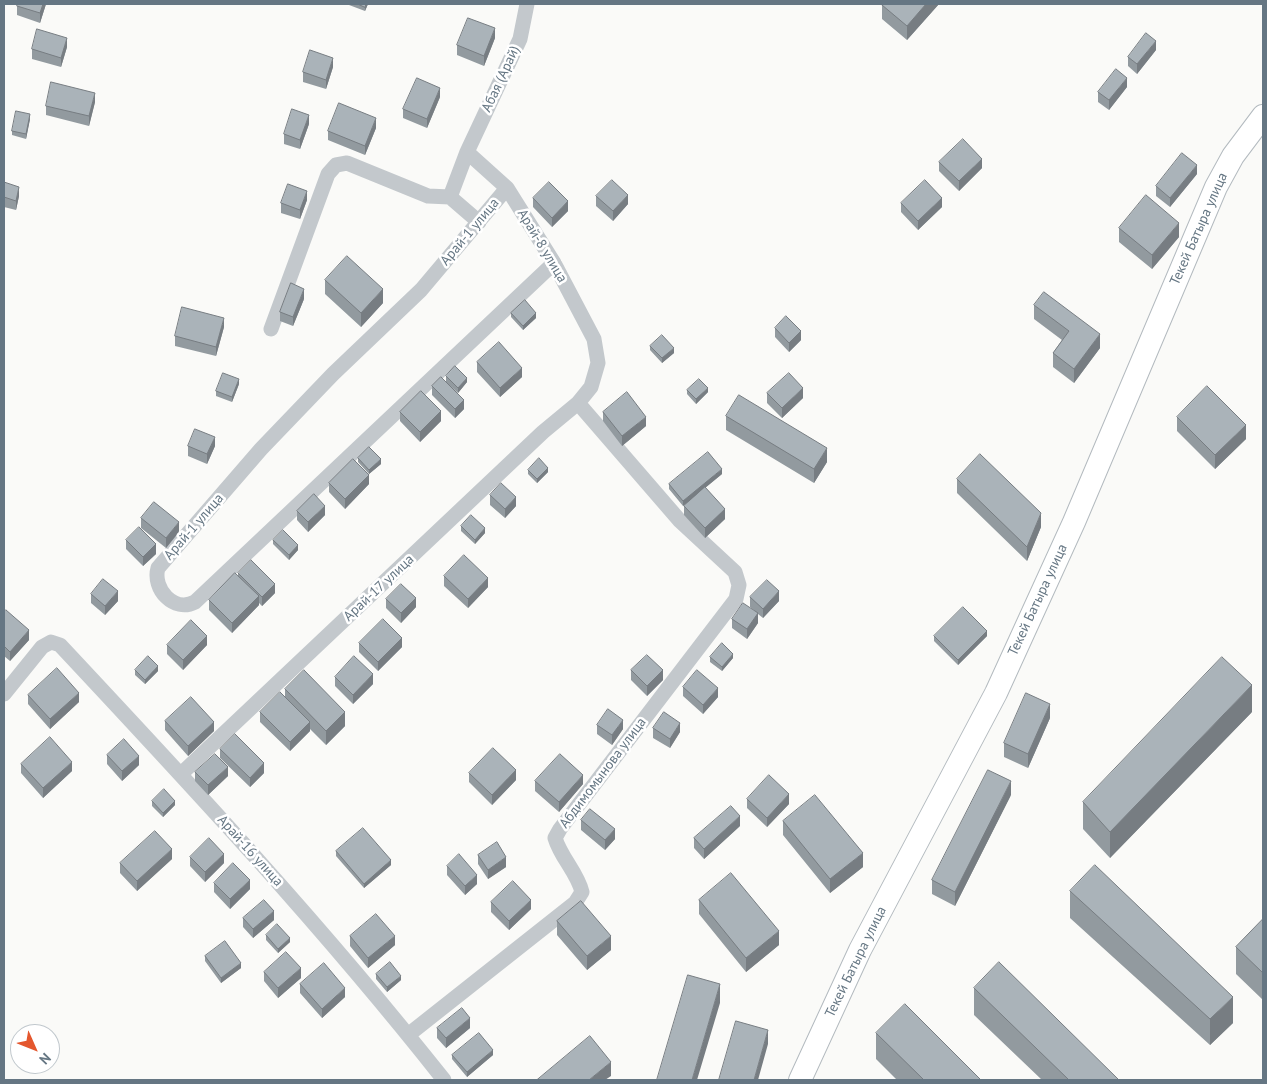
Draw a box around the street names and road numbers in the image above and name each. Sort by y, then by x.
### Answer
street label: Абая (Арай) [478,43,524,115]
street label: Текей Батыра улица [1167,170,1231,288]
street label: Арай-1 улица [437,195,503,269]
street label: Арай-8 улица [514,206,570,286]
street label: Арай-1 улица [161,490,227,564]
street label: Текей Батыра улица [1005,541,1071,659]
street label: Арай-17 улица [340,551,418,625]
street label: Абдимомынова улица [556,714,650,832]
street label: Арай-16 улица [214,812,286,890]
street label: Текей Батыра улица [822,904,890,1020]

